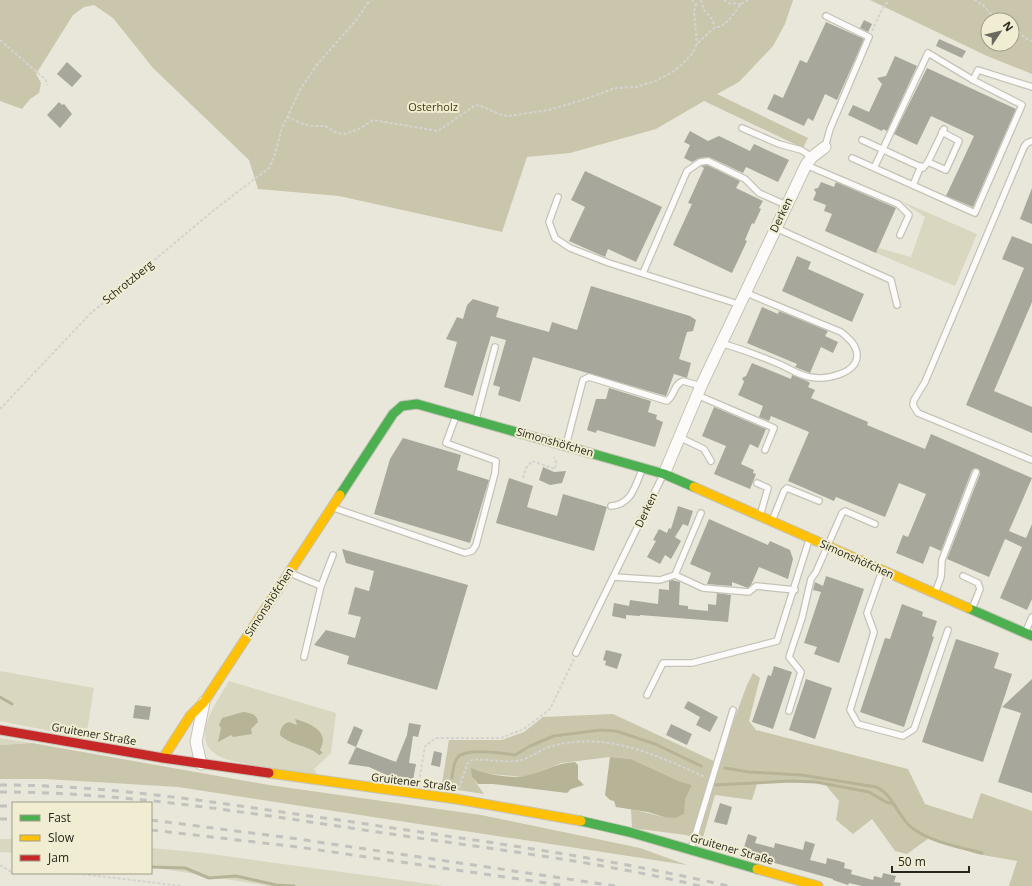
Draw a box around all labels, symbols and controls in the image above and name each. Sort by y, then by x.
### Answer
north arrow [980,12,1020,52]
text: N [1000,18,1017,34]
park label: Osterholz [408,99,458,114]
street label: Derken [766,195,795,235]
street label: Schrotzberg [99,256,156,307]
street label: Simonshöfchen [515,423,595,460]
street label: Derken [631,490,660,530]
street label: Simonshöfchen [818,536,897,582]
street label: Simonshöfchen [241,564,297,639]
street label: Gruitener Straße [50,719,138,748]
street label: Gruitener Straße [370,769,458,794]
legend [12,802,152,874]
text: Fast [48,809,71,826]
text: Slow [48,829,75,846]
street label: Gruitener Straße [689,829,776,868]
scale bar [892,848,969,874]
text: Jam [47,849,69,866]
text: 50 m [898,853,926,870]

